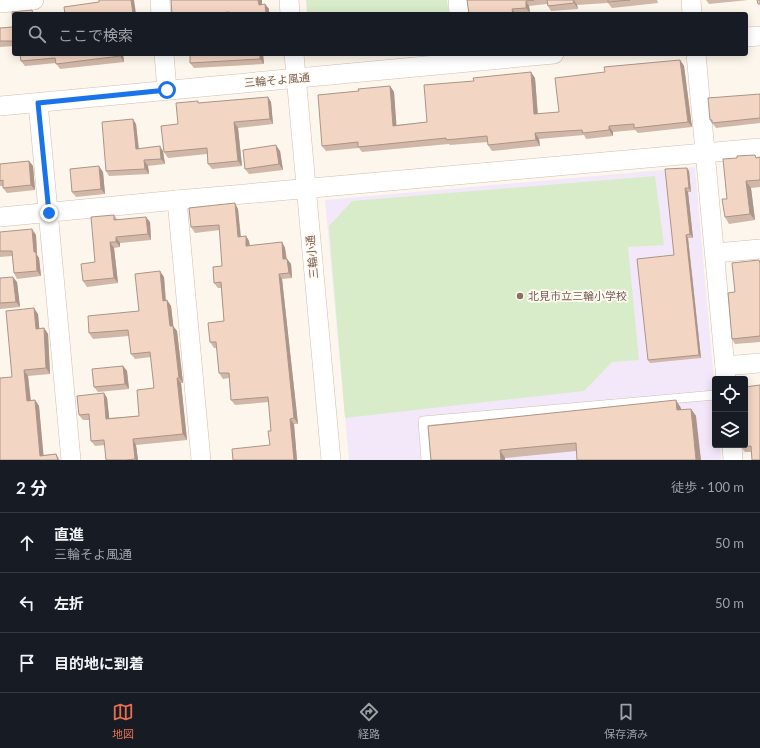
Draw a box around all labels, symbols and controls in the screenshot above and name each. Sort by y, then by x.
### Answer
search box [12,12,748,56]
icon: search [26,23,48,45]
text: ここで検索 [58,26,133,44]
street label: 三輪そよ風通 [244,70,310,89]
route start [158,81,176,99]
route end [40,204,58,222]
street label: 三輪小通 [303,235,320,280]
place label: 北見市立三輪小学校 [528,289,627,302]
marker: 北見市立三輪小学校 [515,291,525,301]
map controls [712,376,748,448]
button: locate [712,376,748,412]
button: layers [712,412,748,448]
text: 2 分 [16,477,47,498]
text: 徒歩 · 100 m [671,479,744,495]
text: 直進 [54,525,84,543]
icon: ahead [16,532,38,554]
text: 50 m [715,535,744,551]
text: 三輪そよ風通 [54,546,132,562]
icon: left [16,592,38,614]
text: 左折 [54,594,84,612]
text: 50 m [715,595,744,611]
icon: arrive [16,652,38,674]
text: 目的地に到着 [54,654,144,672]
tab: 地図 [112,701,134,741]
tab: 経路 [358,701,380,741]
tab: 保存済み [604,701,648,741]

